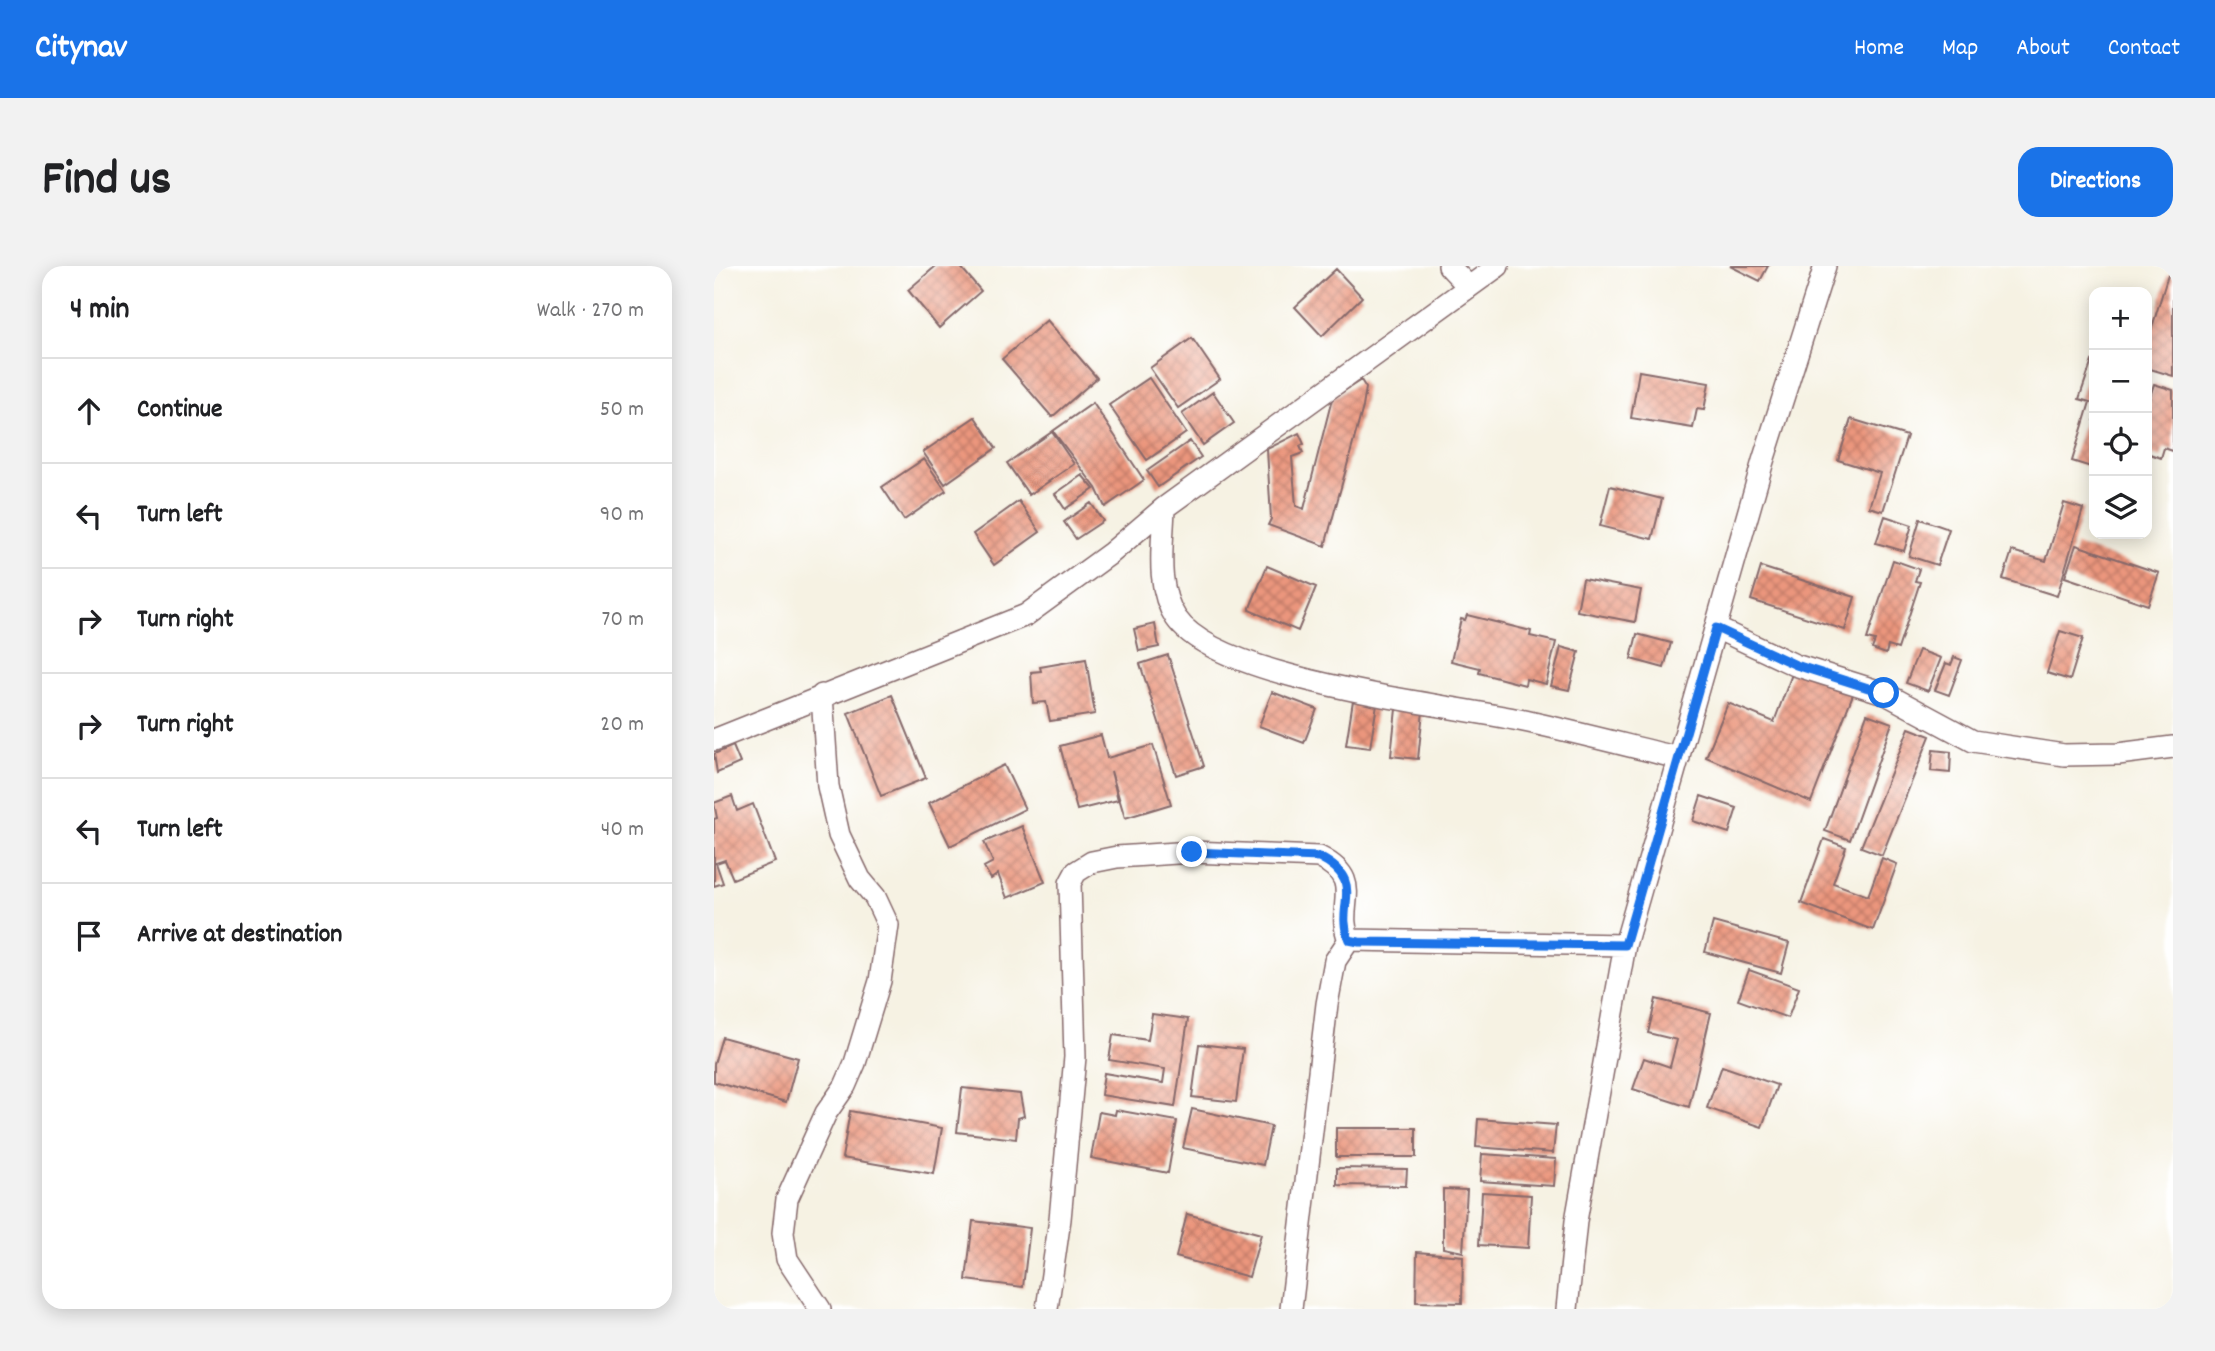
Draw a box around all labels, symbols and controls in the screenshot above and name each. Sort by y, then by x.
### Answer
text: Citynav [35,26,127,73]
text: Home [1854,32,1904,66]
text: Map [1942,32,1978,66]
text: About [2016,32,2070,66]
text: Contact [2108,32,2180,66]
text: Find us [42,147,171,217]
button: Directions [2018,147,2173,217]
map controls [2089,287,2152,539]
button: + [2089,287,2152,350]
text: 4 min [70,290,129,333]
text: Walk · 270 m [537,295,644,328]
button: − [2089,350,2152,413]
icon: ahead [70,392,108,430]
text: Continue [137,392,222,429]
text: 50 m [600,394,644,427]
button: locate [2089,413,2152,476]
button: layers [2089,476,2152,539]
icon: left [70,497,108,535]
text: Turn left [137,497,223,534]
text: 90 m [600,499,644,532]
icon: right [70,602,108,640]
text: Turn right [137,602,234,639]
text: 70 m [602,604,644,637]
route start [1868,677,1899,708]
icon: right [70,707,108,745]
text: Turn right [137,707,234,744]
text: 20 m [600,709,644,742]
icon: left [70,812,108,850]
text: Turn left [137,812,223,849]
text: 40 m [601,814,644,847]
route end [1176,836,1207,867]
icon: arrive [70,917,108,955]
text: Arrive at destination [137,917,342,954]

